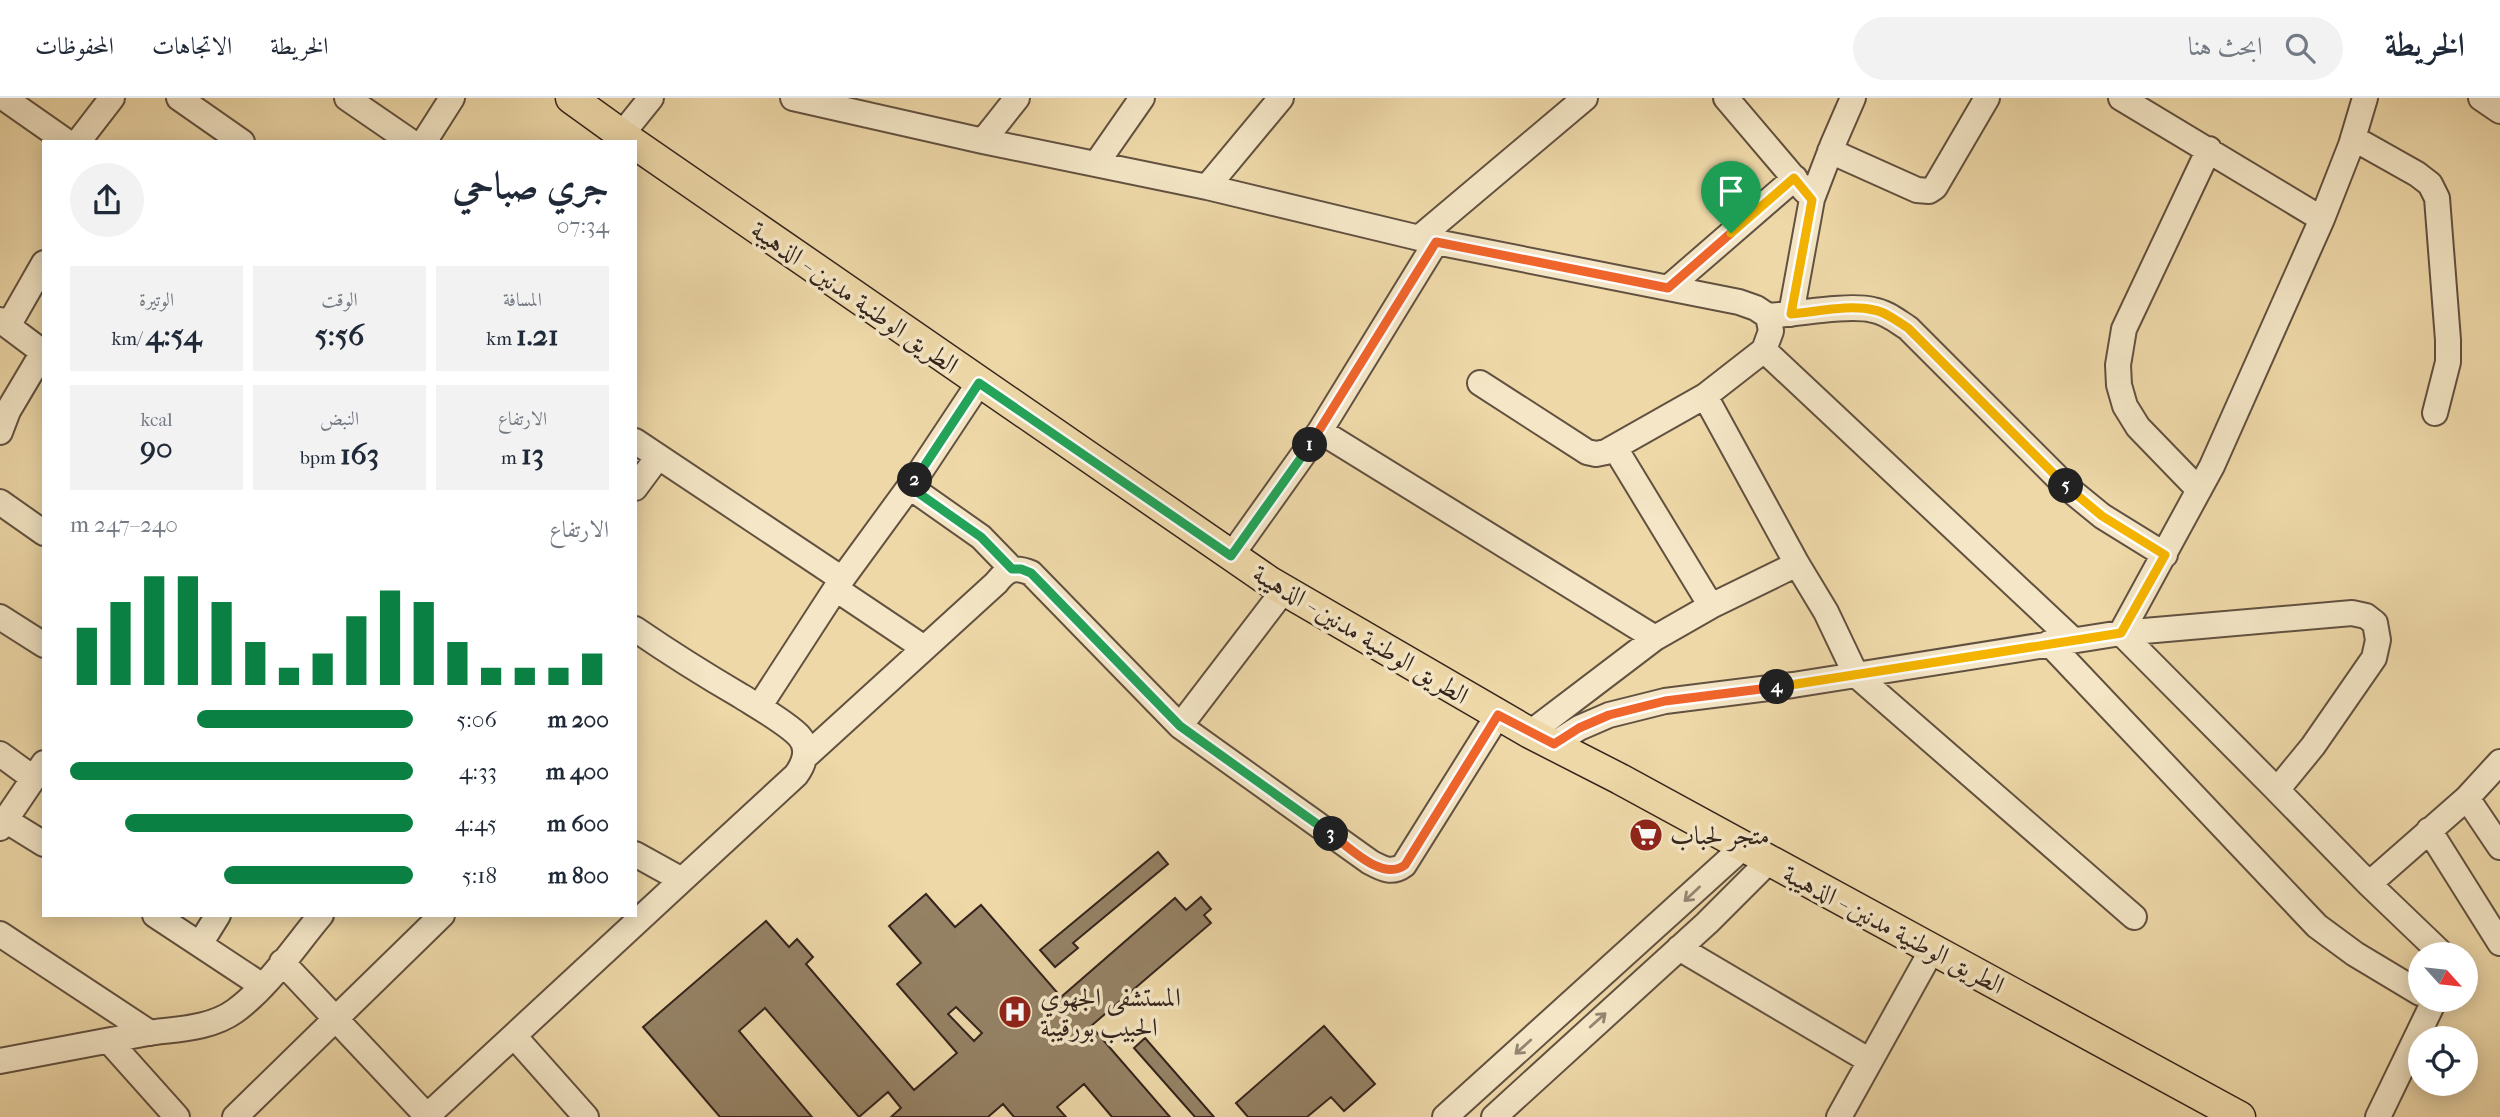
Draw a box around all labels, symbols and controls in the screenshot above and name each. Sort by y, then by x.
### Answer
search box [1853,17,2343,80]
text: الخريطة [2385,26,2465,65]
icon: search [2281,29,2319,67]
text: ابحث هنا [2188,31,2263,62]
text: المحفوظات [35,32,114,60]
text: الاتجاهات [152,32,232,60]
text: الخريطة [270,32,329,60]
pin [1701,161,1761,233]
button: share [70,163,144,237]
text: جري صباحي [452,163,609,208]
icon: arrive [1712,172,1750,210]
text: 07:34 [557,212,609,239]
street label: الطريق الوطنية مدنين - الذهيبة [744,214,964,382]
text: الوتيرة [139,289,174,311]
text: الوقت [321,289,358,311]
text: المسافة [503,289,542,311]
text: 4:54 [146,318,201,353]
text: 5:56 [315,318,364,353]
text: 1.21 [516,318,559,353]
text: /km [112,328,146,350]
text: km [486,328,516,350]
text: النبض [320,408,359,430]
text: الارتفاع [498,408,547,430]
text: kcal [141,409,172,431]
pin: 1 [1292,428,1328,462]
text: 90 [140,431,173,466]
text: 1 [1306,433,1313,455]
text: 163 [340,437,379,472]
text: 13 [521,437,544,472]
text: bpm [300,447,340,469]
text: m [501,447,521,469]
pin: 2 [898,462,932,498]
text: 2 [910,468,919,490]
pin: 5 [2048,468,2084,504]
text: 5 [2061,474,2070,496]
text: 240–247 m [70,511,178,538]
text: الارتفاع [549,516,609,543]
street label: الطريق الوطنية مدنين - الذهيبة [1247,558,1474,712]
pin: 4 [1760,670,1795,704]
text: 4 [1771,675,1782,697]
text: 5:06 [456,706,497,733]
text: 200 m [548,706,609,733]
text: 4:33 [459,758,497,785]
text: 400 m [546,758,609,785]
text: 4:45 [455,810,497,837]
text: 600 m [547,810,609,837]
pin: 3 [1314,816,1348,852]
supermarket icon: متجر لحباب [1627,816,1665,854]
place label: متجر لحباب [1670,820,1770,852]
text: 3 [1327,822,1334,844]
street label: الطريق الوطنية مدنين - الذهيبة [1777,858,2010,1002]
text: 5:18 [462,862,497,889]
text: 800 m [548,862,609,889]
one-way arrow [1683,886,1701,902]
north arrow [2408,942,2478,1012]
map controls [2408,942,2478,1096]
place label: المستشفى الجهوي الحبيب بورقيبة [1040,982,1181,1044]
hospital icon: المستشفى الجهوي الحبيب بورقيبة [996,993,1034,1031]
one-way arrow [1589,1012,1606,1029]
button: locate [2408,1026,2478,1096]
one-way arrow [1515,1038,1533,1054]

